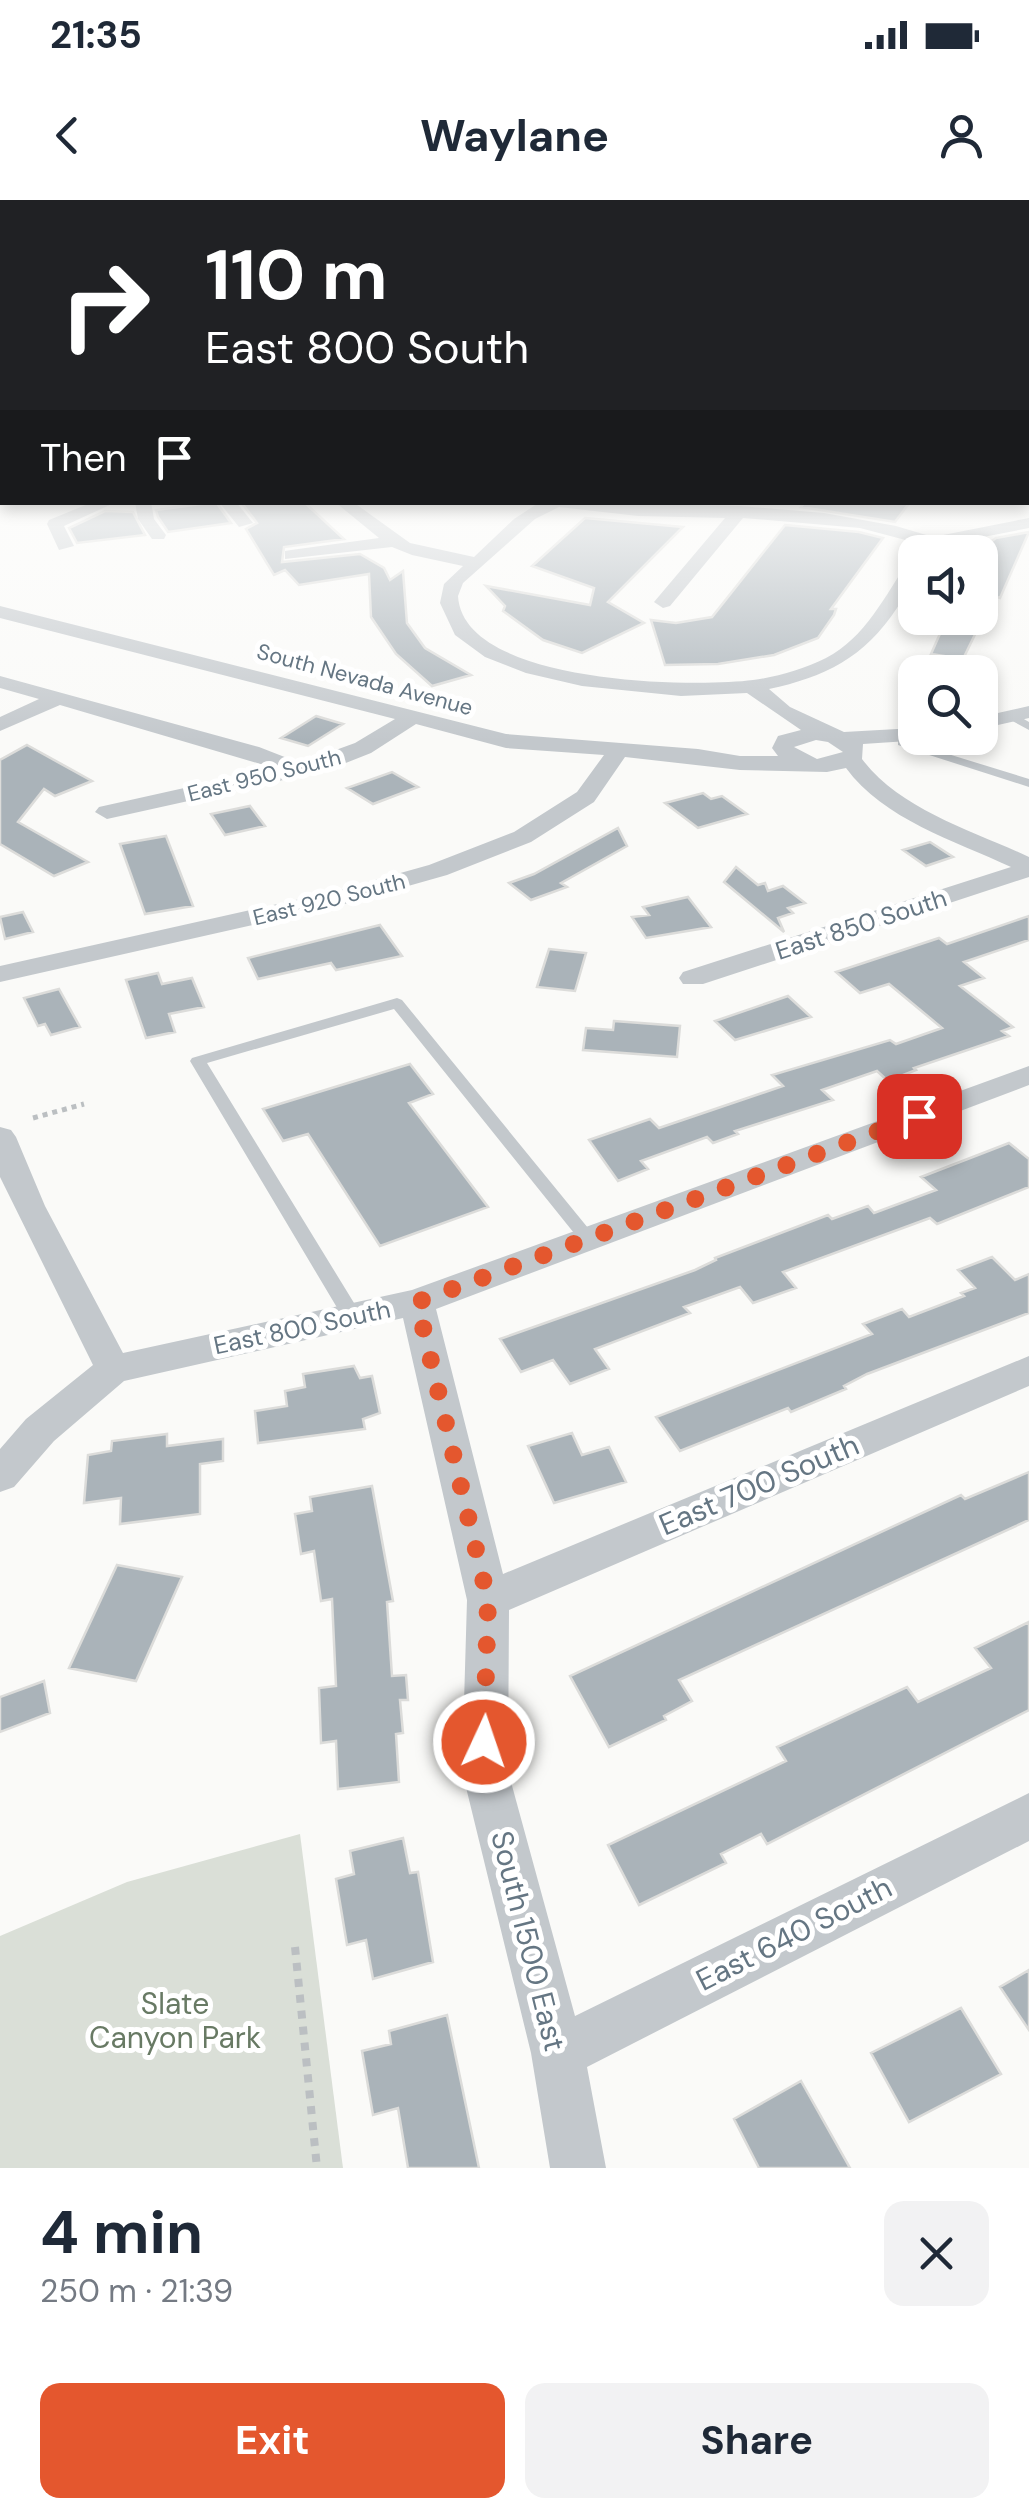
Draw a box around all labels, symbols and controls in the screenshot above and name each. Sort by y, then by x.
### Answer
text: 21:35 [50,10,142,60]
text: Waylane [420,106,609,165]
icon: back [40,108,95,163]
icon: person [934,108,989,163]
text: 110 m [205,230,388,321]
icon: right [40,240,170,370]
text: East 800 South [205,318,529,377]
icon: arrive [147,430,202,485]
text: Then [40,433,127,483]
map controls [898,535,998,755]
button: sound [898,535,998,635]
street label: South Nevada Avenue [254,637,476,722]
button: search [898,655,998,755]
street label: East 950 South [184,742,344,809]
street label: East 920 South [250,867,408,932]
street label: East 850 South [771,881,951,968]
pin [877,1074,962,1159]
icon: arrive [892,1089,947,1144]
street label: East 800 South [211,1293,394,1362]
street label: East 700 South [653,1425,865,1544]
position arrow [432,1690,536,1794]
street label: South 1500 East [482,1827,575,2055]
street label: East 640 South [689,1868,898,2000]
park label: Slate Canyon Park [89,1984,261,2057]
text: 4 min [40,2193,203,2272]
button: close [884,2201,989,2306]
text: 250 m · 21:39 [40,2270,233,2312]
button: Exit [40,2383,505,2498]
button: Share [525,2383,989,2498]

